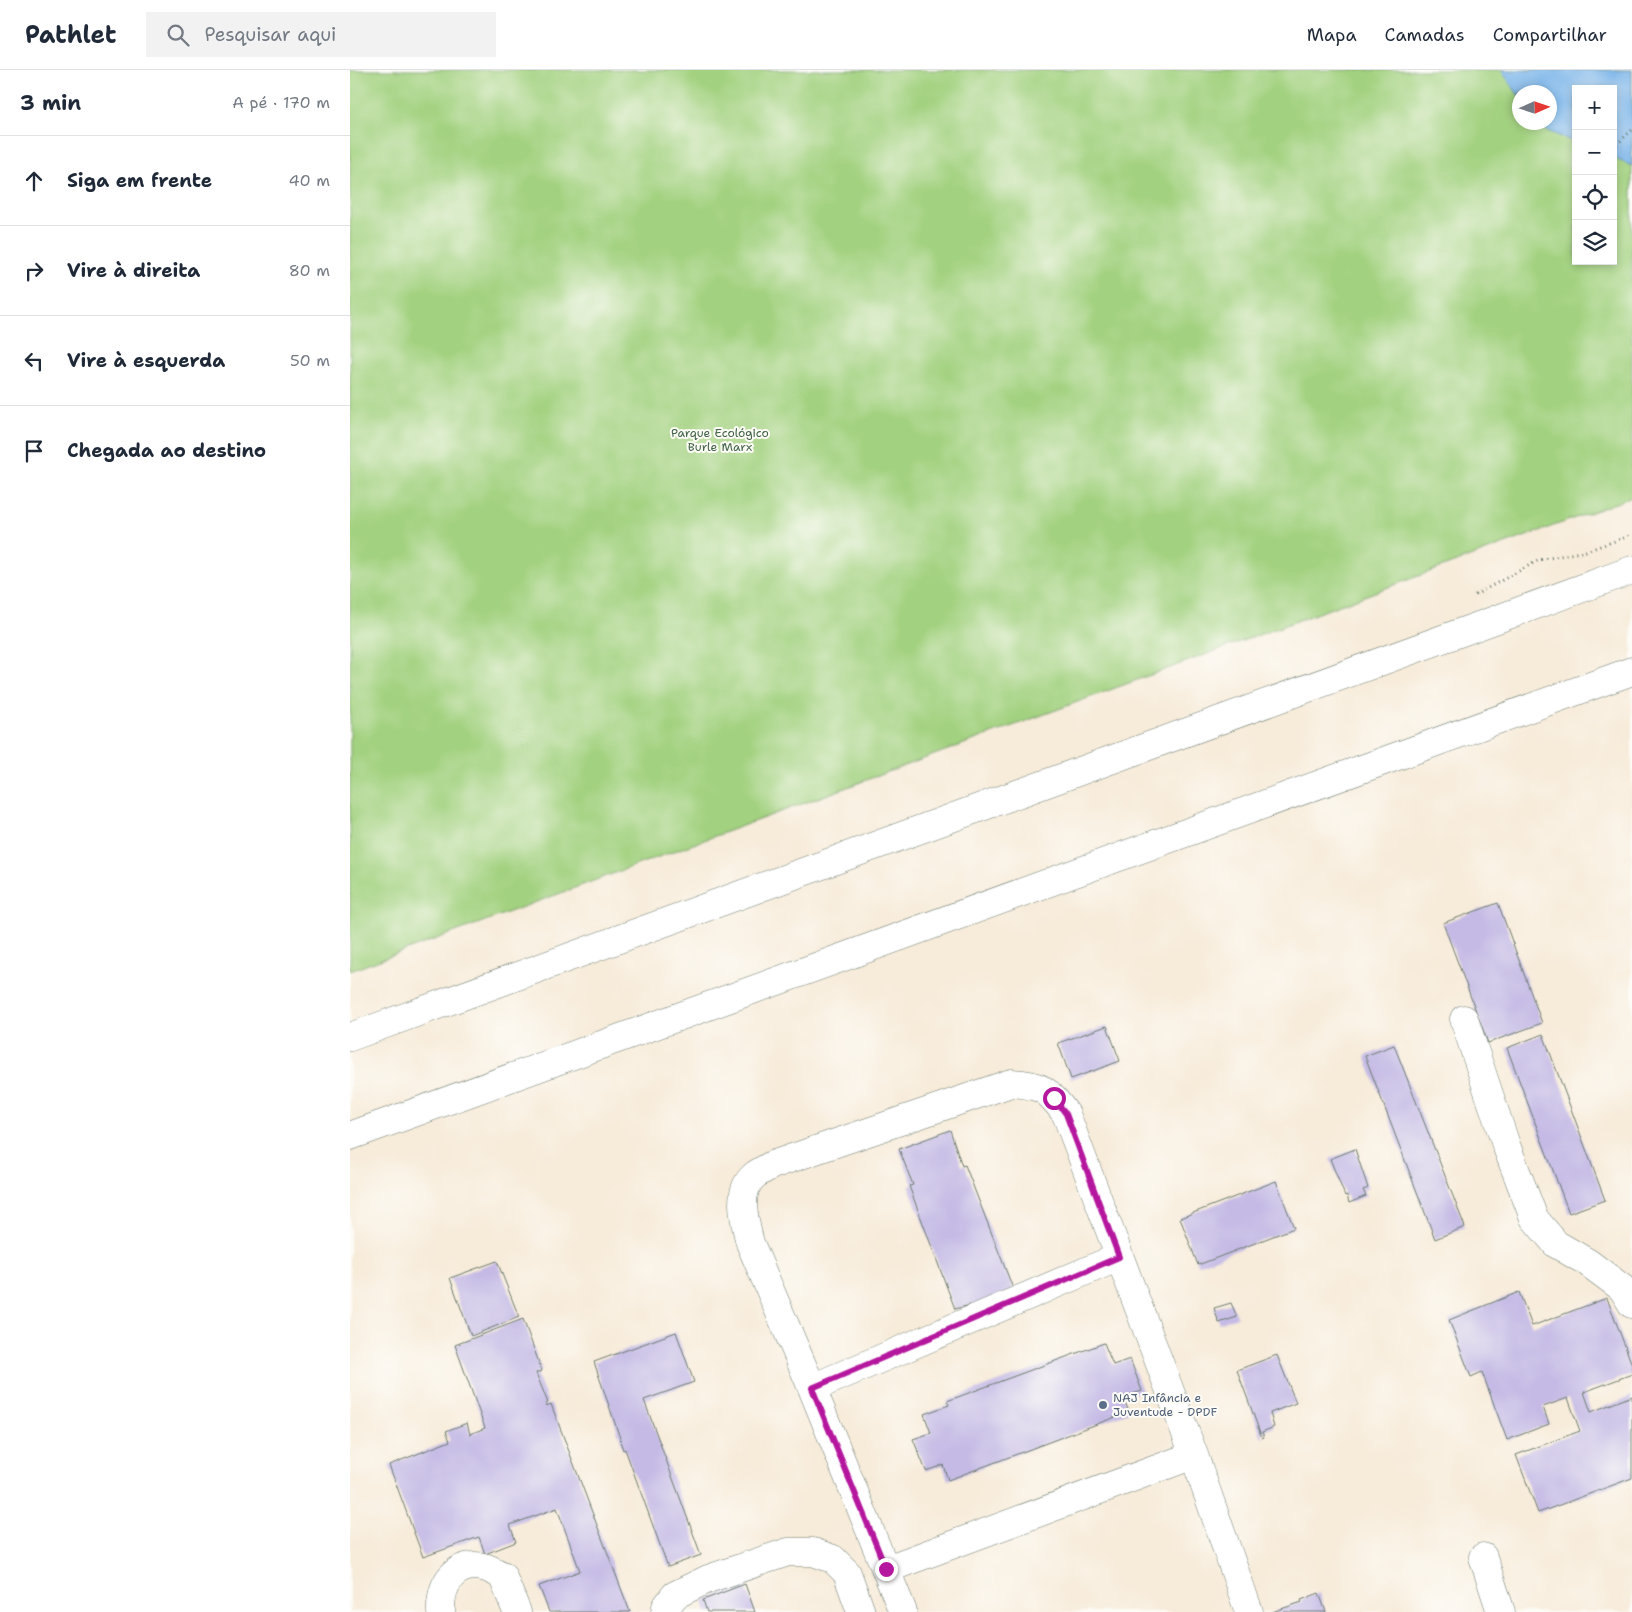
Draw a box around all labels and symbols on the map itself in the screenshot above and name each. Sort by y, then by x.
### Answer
north arrow [1512,85,1557,130]
park label: Parque Ecológico Burle Marx [671,425,769,455]
route start [1043,1087,1066,1110]
place label: NAJ Infância e Juventude - DPDF [1113,1390,1217,1420]
marker: NAJ Infância e Juventude - DPDF [1097,1399,1109,1411]
route end [875,1558,898,1581]

